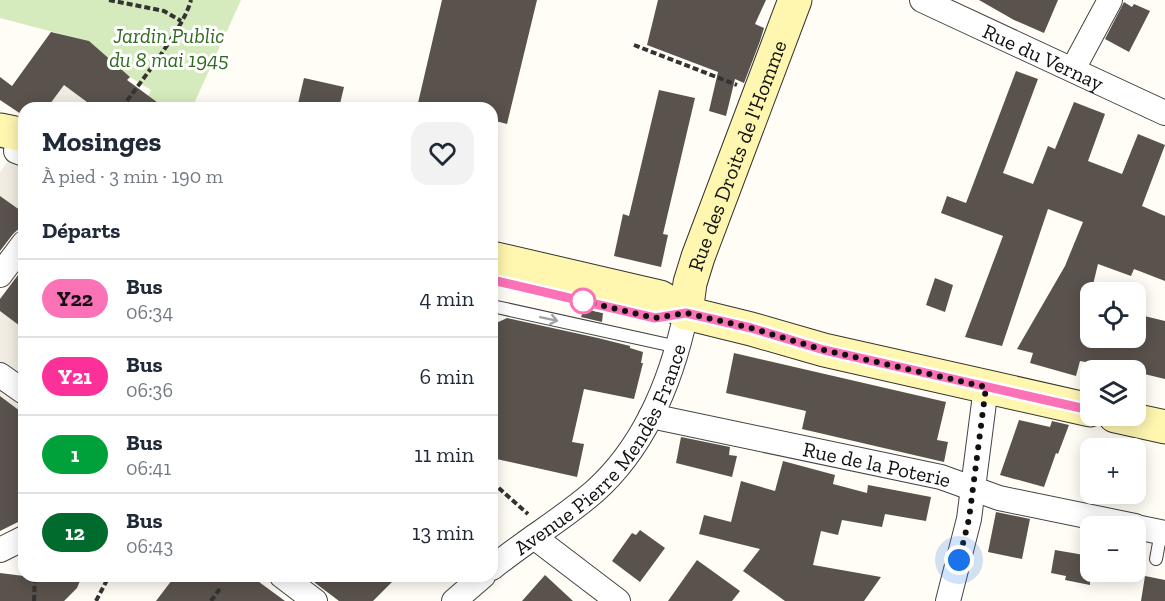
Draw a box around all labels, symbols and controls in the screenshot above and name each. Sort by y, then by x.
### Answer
street label: Rue du Vernay [979,18,1108,95]
park label: Jardin Public du 8 mai 1945 [109,23,229,72]
street label: Rue des Droits de l'Homme [682,36,791,274]
button: heart [411,122,474,185]
text: Mosinges [42,125,161,158]
text: À pied · 3 min · 190 m [42,164,223,188]
text: Départs [42,217,120,244]
text: Bus [126,273,163,300]
map controls [1080,282,1146,582]
button: locate [1080,282,1146,348]
text: 4 min [419,285,474,312]
text: Y22 [57,286,93,311]
unlabelled marker [570,288,596,314]
text: 06:34 [126,300,173,324]
one-way arrow [539,314,558,325]
street label: Avenue Pierre Mendès France [509,341,690,560]
text: Bus [126,351,163,378]
button: layers [1080,360,1146,426]
text: 6 min [420,363,474,390]
text: Y21 [58,364,92,389]
text: 06:36 [126,378,173,402]
text: Bus [126,429,163,456]
street label: Rue de la Poterie [801,436,955,492]
button: + [1080,438,1146,504]
text: 11 min [414,441,474,468]
text: 1 [71,442,79,467]
text: 06:41 [126,456,171,480]
text: Bus [126,507,163,534]
button: − [1080,516,1146,582]
text: 13 min [412,519,474,546]
text: 12 [65,520,85,545]
text: 06:43 [126,534,173,558]
your location [944,545,974,575]

